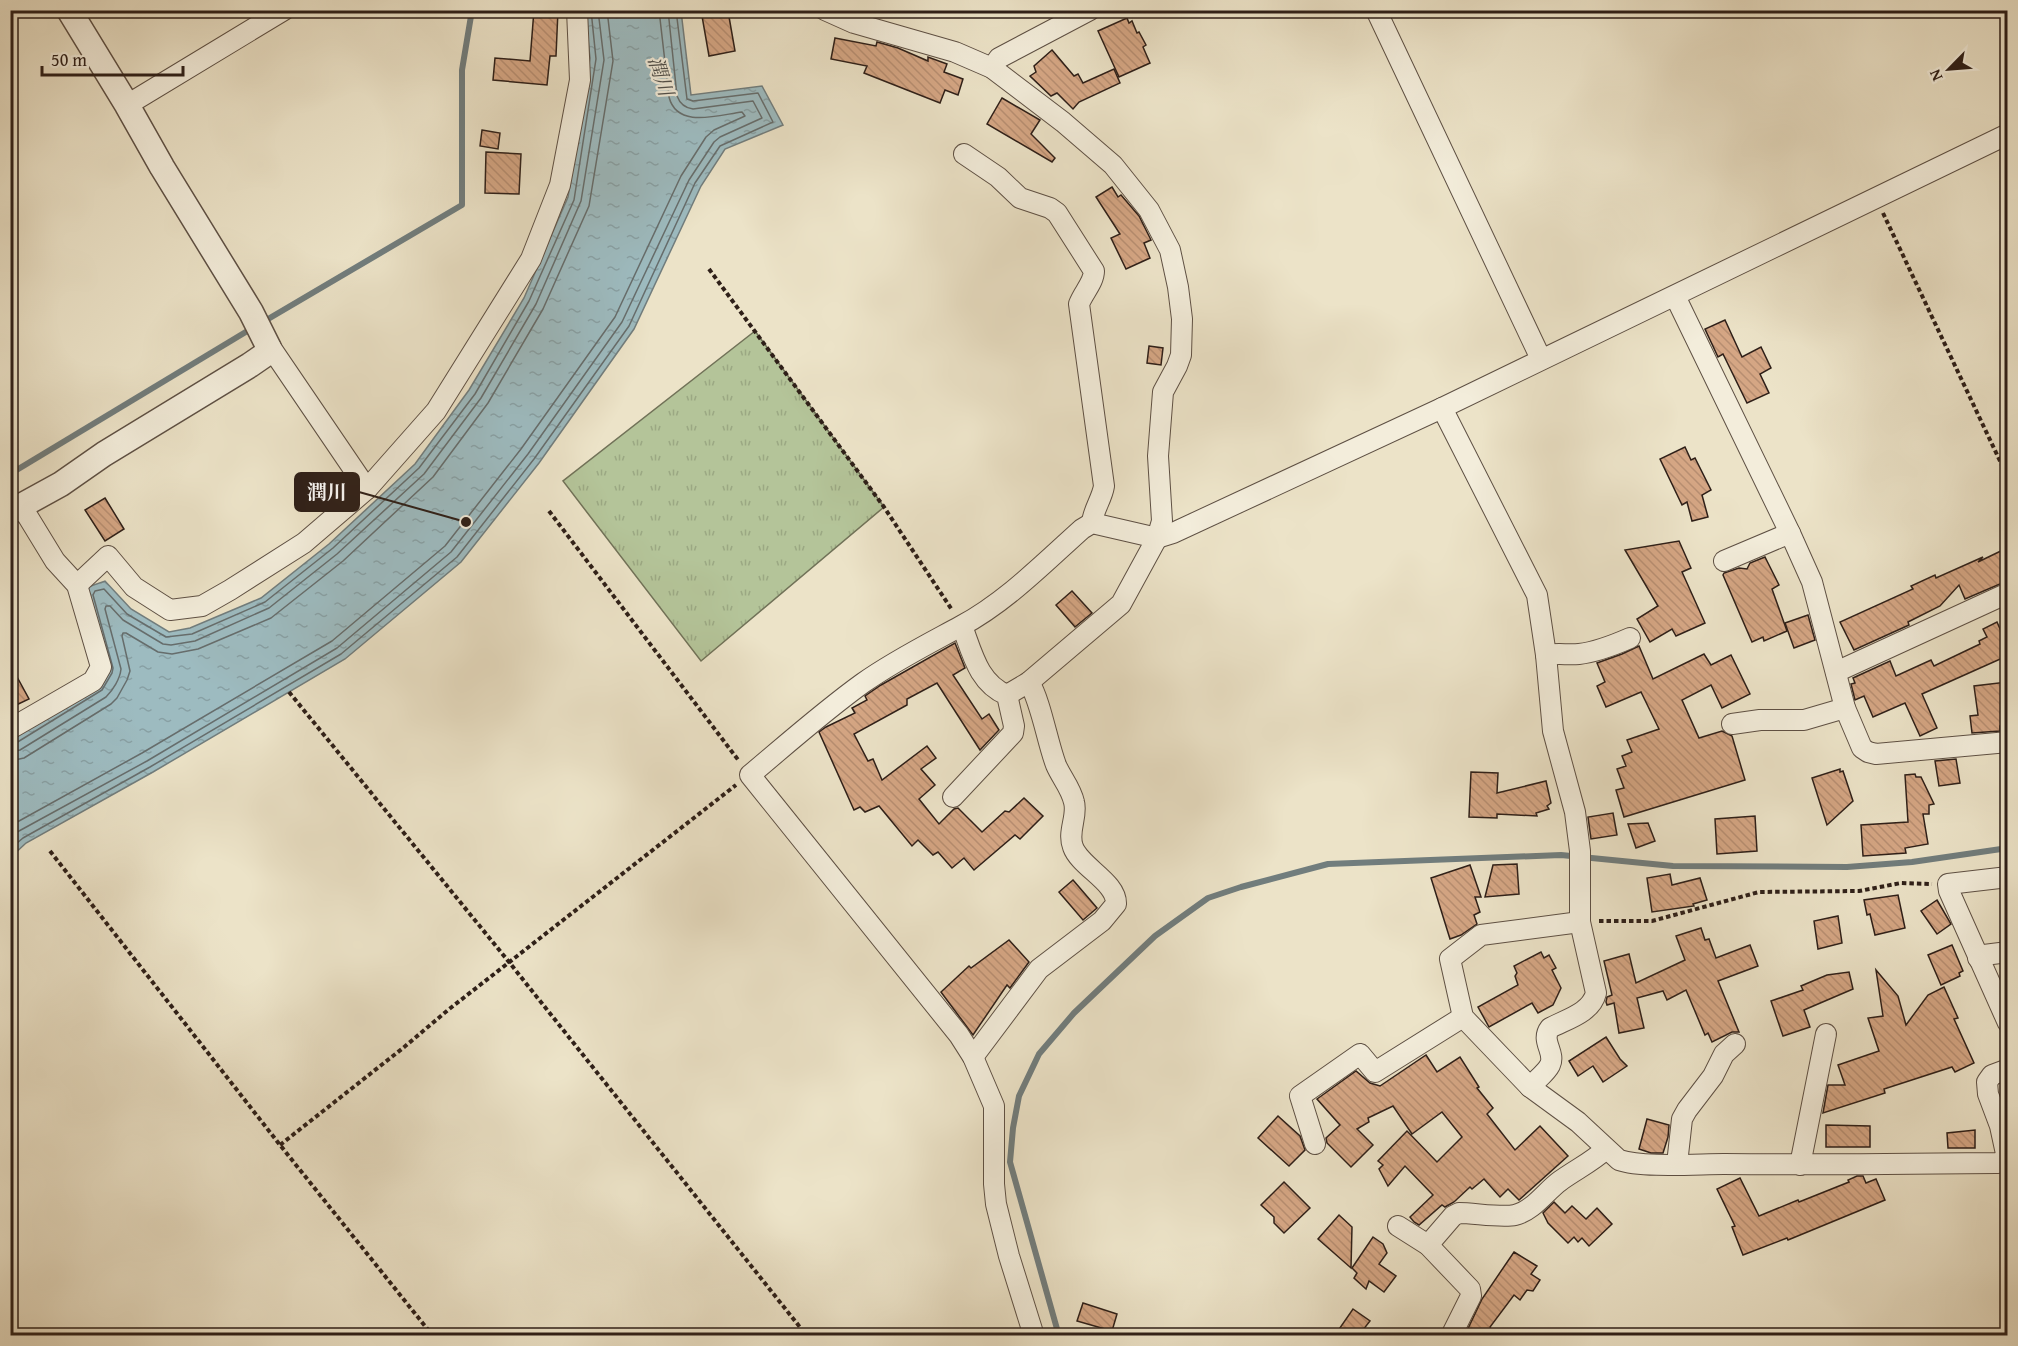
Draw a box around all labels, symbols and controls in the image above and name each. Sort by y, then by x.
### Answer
scale bar [42,39,183,77]
north arrow [1919,39,1979,99]
text: 50 m [51,46,87,73]
water label: 潤川 [642,52,682,101]
text: N [1922,65,1949,85]
callout: 潤川 [295,473,359,511]
text: 潤川 [307,477,347,506]

